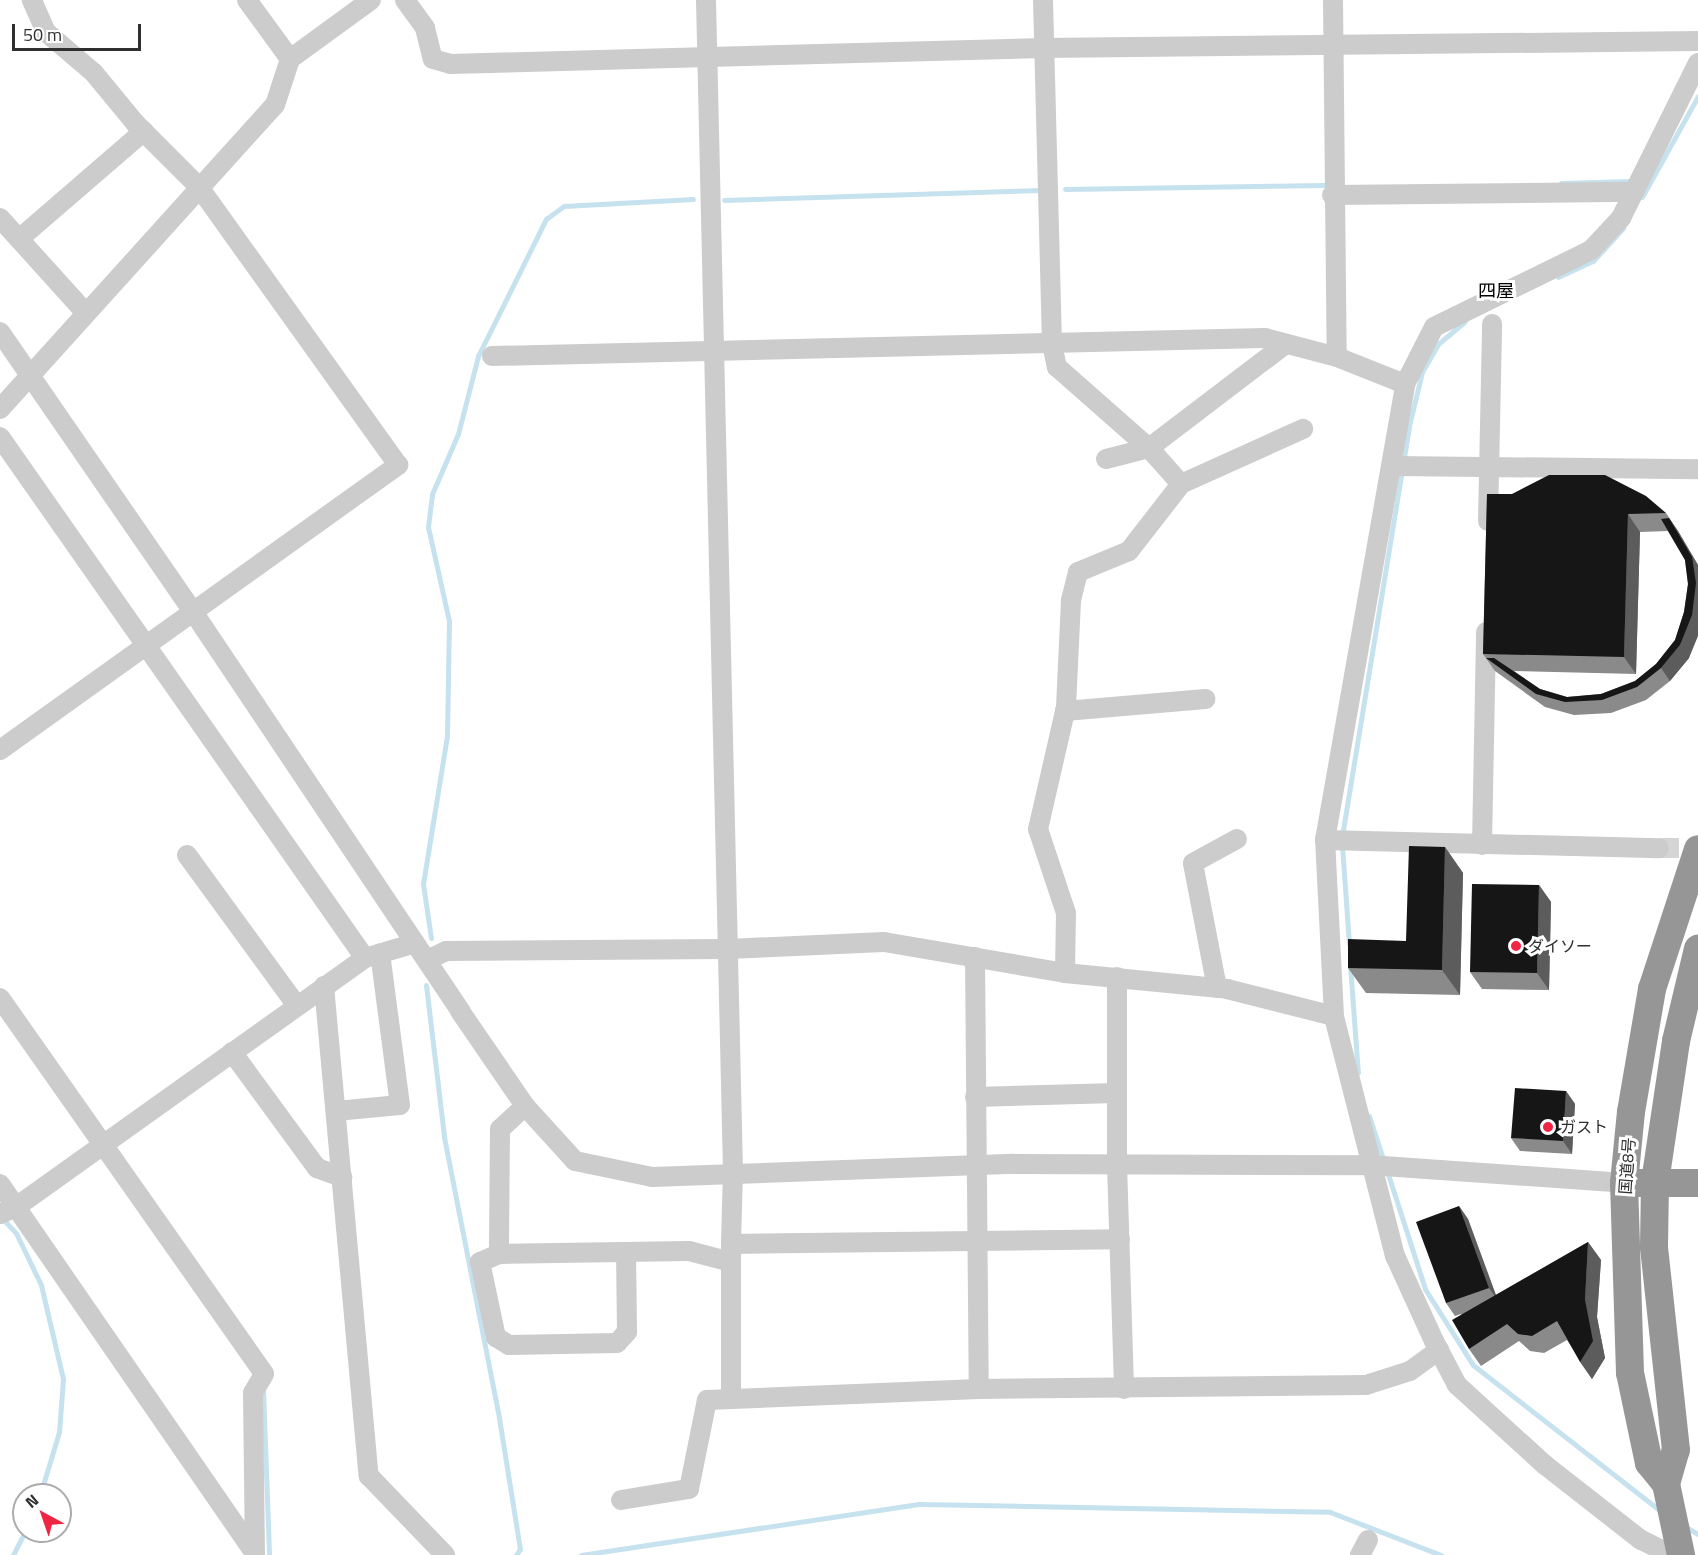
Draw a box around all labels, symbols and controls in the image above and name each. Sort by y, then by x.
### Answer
scale bar [15,12,144,50]
text: 50 m [23,21,62,48]
district label: 四屋 [1478,280,1514,302]
place label: ダイソー [1528,936,1592,956]
marker: ダイソー [1509,939,1523,953]
place label: ガスト [1560,1117,1608,1137]
marker: ガスト [1541,1120,1555,1134]
street label: 国道8号 [1615,1137,1639,1195]
north arrow [12,1483,72,1543]
text: N [20,1488,44,1514]

